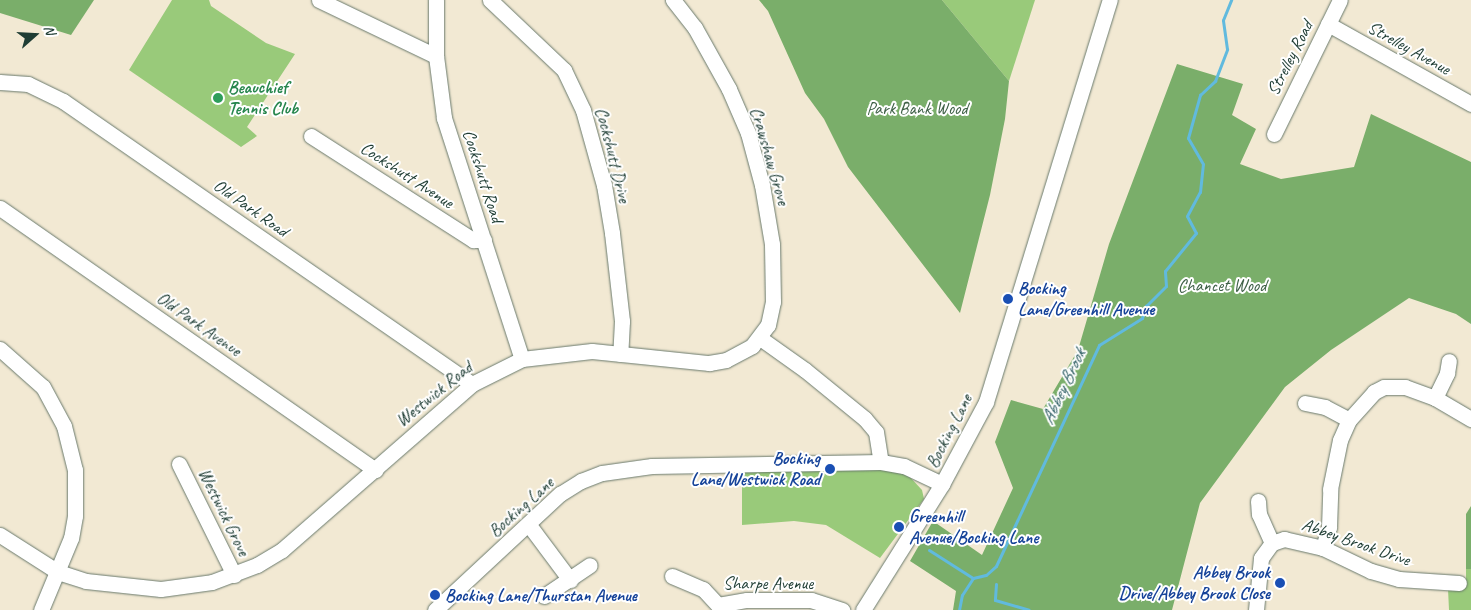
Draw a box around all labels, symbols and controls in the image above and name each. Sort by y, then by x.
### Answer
north arrow [10,10,60,60]
street label: Strelley Avenue [1364,16,1454,80]
street label: Strelley Road [1262,17,1318,99]
text: N [40,23,59,37]
place label: Beauchief Tennis Club [228,77,298,120]
marker: Beauchief Tennis Club [212,92,224,104]
park label: Park Bank Wood [866,97,968,119]
street label: Cockshutt Drive [591,105,635,205]
street label: Crawshaw Grove [746,105,794,207]
street label: Cockshutt Road [458,127,508,225]
street label: Cockshutt Avenue [356,137,458,213]
street label: Old Park Road [209,174,293,242]
park label: Chancet Wood [1178,274,1266,296]
place label: Bocking Lane/Greenhill Avenue [1018,278,1154,320]
street label: Old Park Avenue [153,287,245,361]
marker: Bocking Lane/Greenhill Avenue [1002,293,1014,305]
water label: Abbey Brook [1037,346,1091,428]
street label: Westwick Road [392,357,476,431]
street label: Bocking Lane [921,390,977,472]
place label: Bocking Lane/Westwick Road [691,448,820,490]
marker: Bocking Lane/Westwick Road [824,463,836,475]
street label: Westwick Grove [194,465,254,559]
street label: Bocking Lane [484,472,558,542]
place label: Greenhill Avenue/Bocking Lane [909,506,1039,548]
street label: Abbey Brook Drive [1299,513,1413,571]
marker: Greenhill Avenue/Bocking Lane [893,521,905,533]
place label: Abbey Brook Drive/Abbey Brook Close [1119,562,1270,604]
street label: Sharpe Avenue [723,572,813,594]
marker: Abbey Brook Drive/Abbey Brook Close [1274,577,1286,589]
place label: Bocking Lane/Thurstan Avenue [445,584,637,606]
marker: Bocking Lane/Thurstan Avenue [429,589,441,601]

